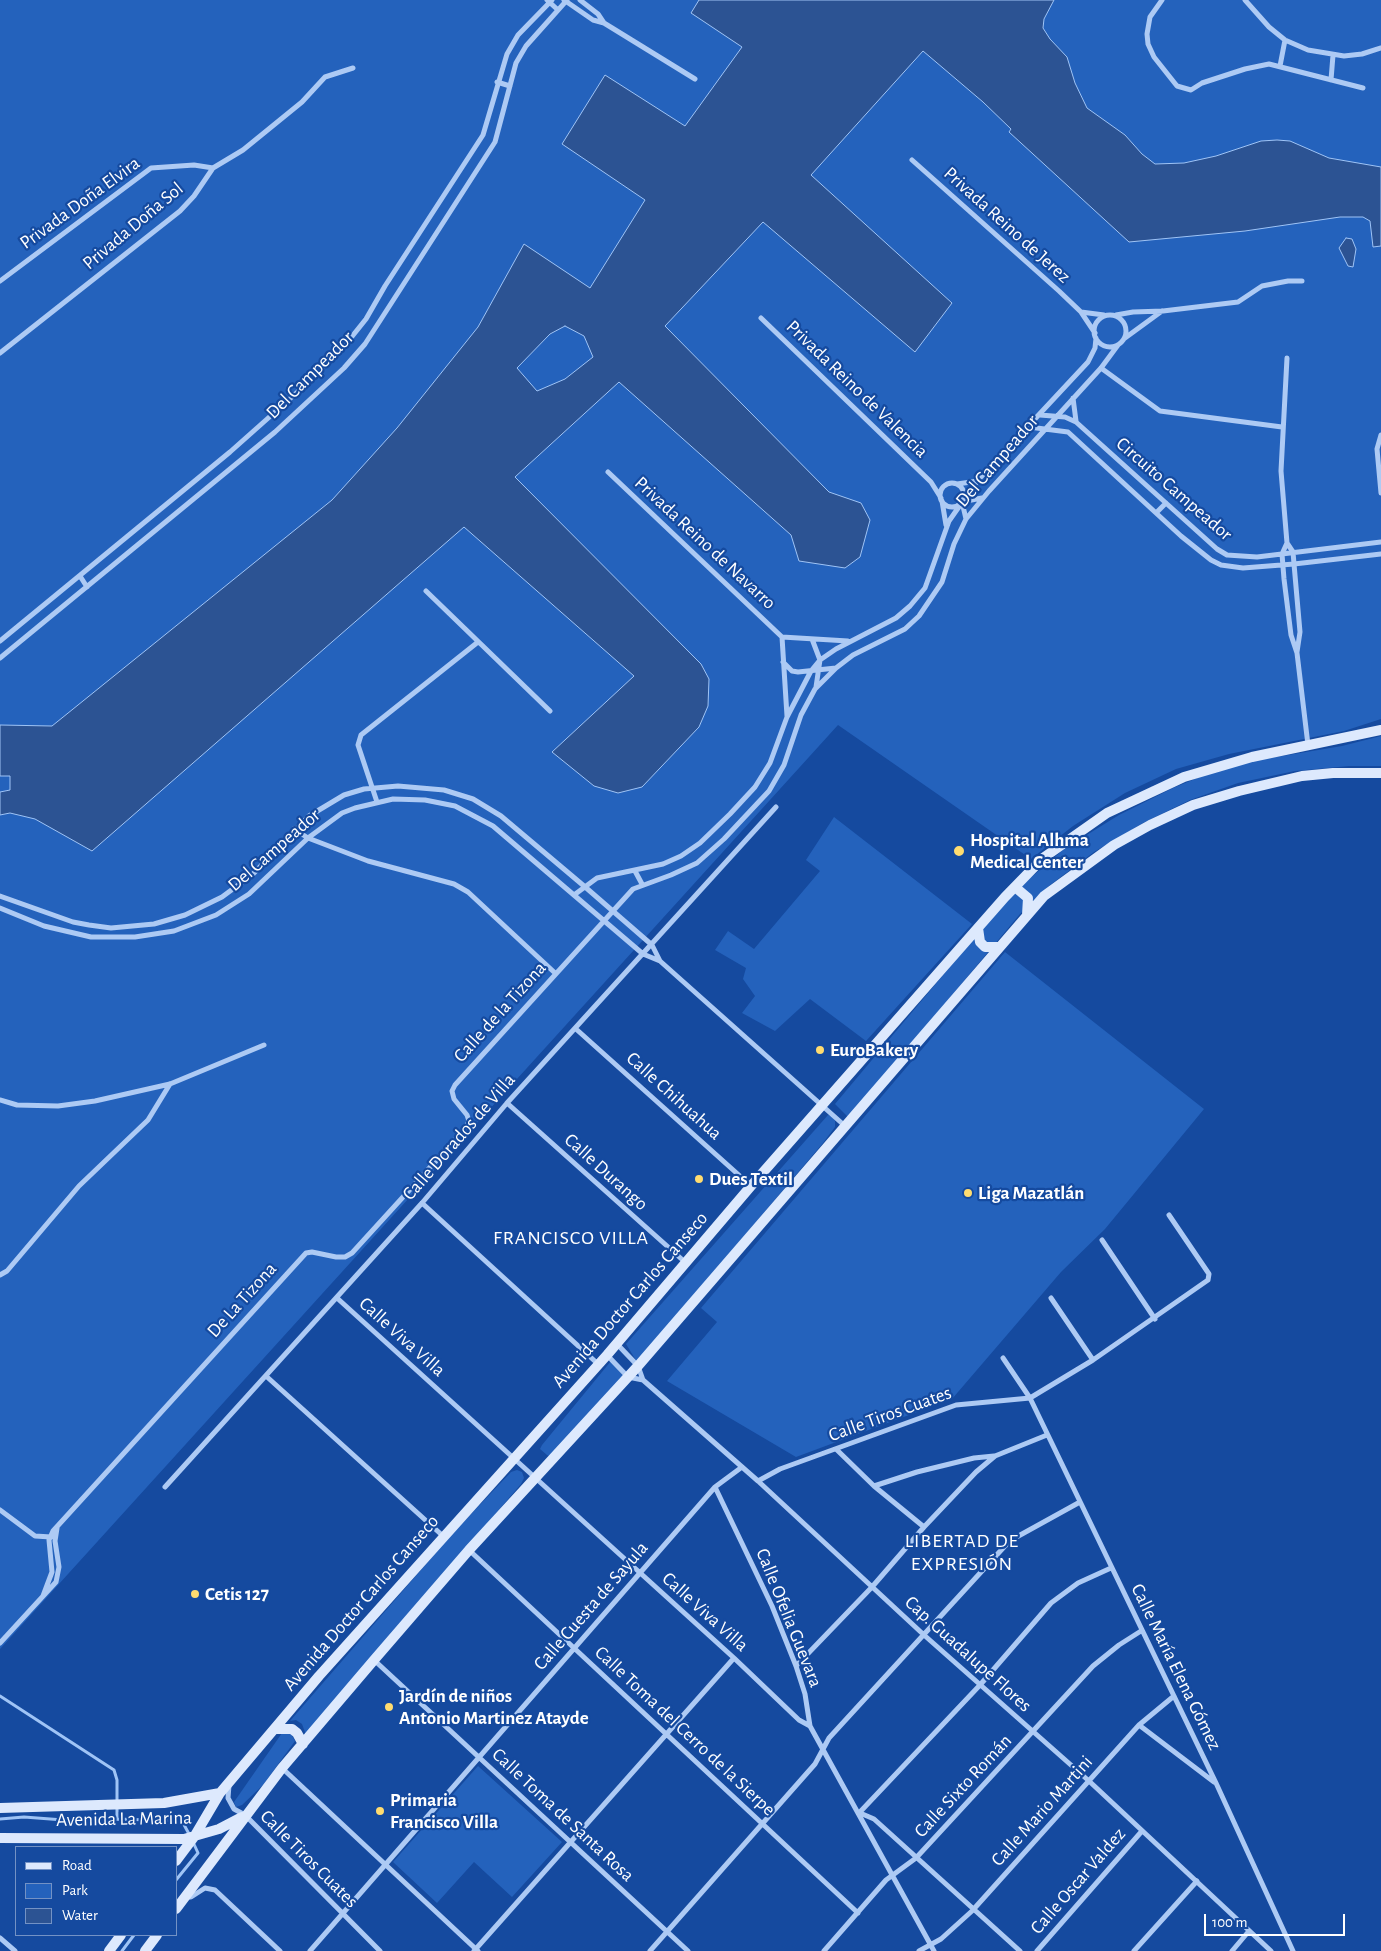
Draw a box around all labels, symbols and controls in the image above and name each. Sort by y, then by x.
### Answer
street label: Privada Doña Elvira [16,152,144,254]
street label: Privada Reino de Jerez [939,162,1075,288]
street label: Privada Doña Sol [78,177,188,275]
street label: Privada Reino de Valencia [781,315,933,463]
street label: Del Campeador [261,326,359,424]
street label: Del Campeador [951,410,1043,512]
street label: Circuito Campeador [1111,432,1237,546]
street label: Privada Reino de Navarro [630,472,780,614]
street label: Del Campeador [223,804,325,896]
place label: Hospital Alhma Medical Center [970,829,1089,873]
marker: Hospital Alhma Medical Center [952,844,966,858]
street label: Calle de la Tizona [449,957,551,1067]
place label: EuroBakery [830,1039,918,1061]
marker: EuroBakery [814,1044,826,1056]
street label: Calle Chihuahua [621,1047,727,1145]
street label: Calle Dorados de Villa [398,1069,520,1205]
street label: Calle Durango [559,1129,653,1215]
place label: Dues Textil [709,1168,793,1190]
marker: Dues Textil [693,1173,705,1185]
place label: Liga Mazatlán [978,1182,1084,1204]
marker: Liga Mazatlán [962,1187,974,1199]
street label: Avenida Doctor Carlos Canseco [547,1207,713,1393]
district label: FRANCISCO VILLA [491,1226,651,1250]
street label: De La Tizona [202,1258,282,1342]
street label: Calle Viva Villa [354,1292,450,1382]
street label: Calle Tiros Cuates [825,1381,955,1447]
street label: Avenida Doctor Carlos Canseco [278,1510,444,1696]
district label: LIBERTAD DE EXPRESIÓN [903,1529,1021,1576]
street label: Calle Cuesta de Sayula [529,1537,653,1675]
street label: Calle Ofelia Guevara [751,1545,827,1691]
street label: Calle Viva Villa [657,1567,753,1657]
street label: Calle María Elena Gómez [1126,1580,1226,1754]
place label: Cetis 127 [205,1583,269,1605]
marker: Cetis 127 [189,1588,201,1600]
street label: Cap. Guadalupe Flores [900,1591,1036,1717]
street label: Calle Toma del Cerro de la Sierpe [590,1641,780,1821]
place label: Jardín de niños Antonio Martinez Atayde [399,1685,589,1729]
marker: Jardín de niños Antonio Martinez Atayde [383,1701,395,1713]
street label: Calle Sixto Román [909,1730,1017,1842]
street label: Calle Toma de Santa Rosa [487,1743,639,1887]
street label: Calle Mario Martini [986,1751,1098,1871]
place label: Primaria Francisco Villa [390,1789,498,1833]
street label: Calle Tiros Cuates [255,1805,363,1913]
marker: Primaria Francisco Villa [374,1805,386,1817]
street label: Avenida La Marina [56,1806,192,1832]
street label: Calle Oscar Valdez [1026,1823,1130,1939]
legend [15,1846,178,1936]
text: Road [62,1858,92,1873]
text: Park [62,1883,88,1898]
scale bar [1206,1904,1347,1936]
text: Water [62,1908,98,1923]
text: 100 m [1212,1915,1247,1930]

